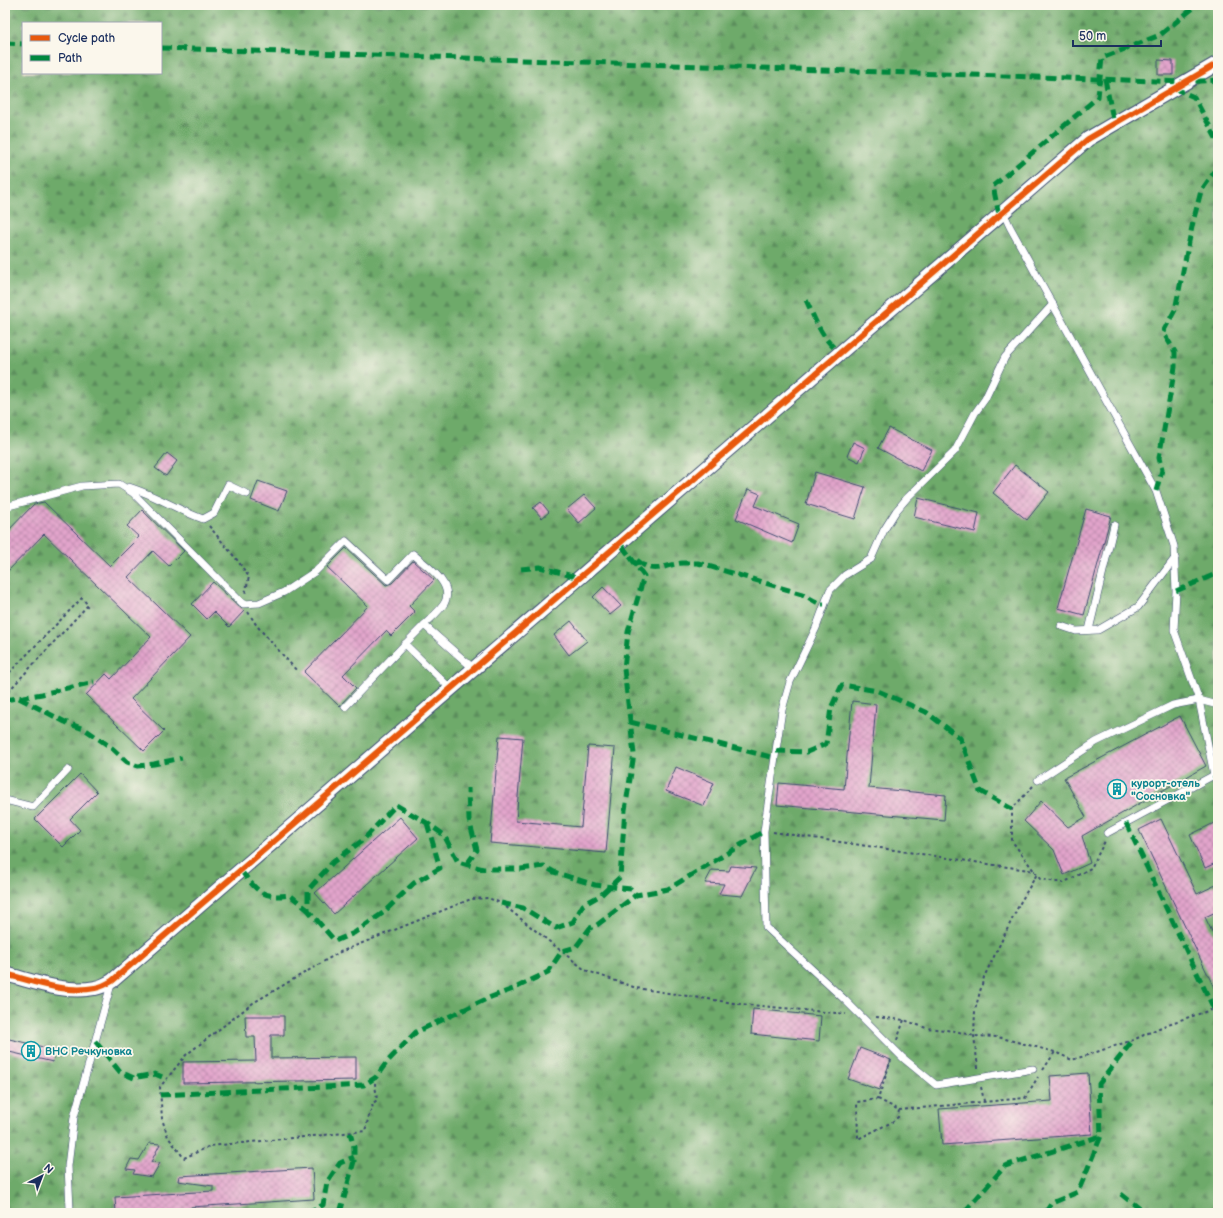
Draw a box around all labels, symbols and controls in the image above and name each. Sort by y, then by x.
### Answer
legend [22,22,162,74]
scale bar [1073,22,1161,48]
text: 50 m [1079,29,1106,44]
text: Cycle path [58,31,115,46]
text: Path [58,51,83,66]
place label: курорт-отель "Сосновка" [1131,777,1200,803]
building icon: курорт-отель "Сосновка" [1106,778,1128,800]
building icon: ВНС Речкуновка [20,1040,42,1062]
place label: ВНС Речкуновка [45,1045,132,1058]
north arrow [22,1156,62,1196]
text: N [41,1161,56,1177]

